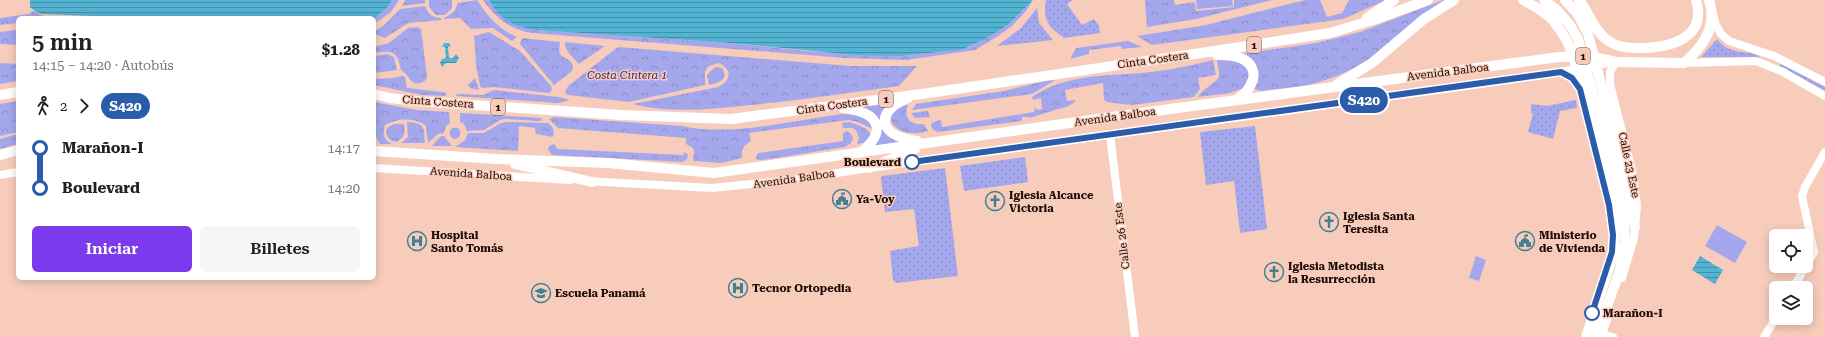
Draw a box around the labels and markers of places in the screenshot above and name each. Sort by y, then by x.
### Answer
marker: Boulevard [904,154,920,170]
place label: Boulevard [844,156,902,169]
public building icon: Ya-Voy [831,188,853,210]
place label: Iglesia Alcance Victoria [1009,189,1094,215]
church icon: Iglesia Alcance Victoria [984,190,1006,212]
place label: Ya-Voy [856,193,895,206]
place label: Iglesia Santa Teresita [1343,210,1415,236]
church icon: Iglesia Santa Teresita [1318,211,1340,233]
place label: Hospital Santo Tomás [431,229,503,255]
place label: Ministerio de Vivienda [1539,229,1606,255]
hospital icon: Hospital Santo Tomás [406,230,428,252]
public building icon: Ministerio de Vivienda [1514,230,1536,252]
place label: Iglesia Metodista la Resurrección [1288,260,1384,286]
church icon: Iglesia Metodista la Resurrección [1263,261,1285,283]
hospital icon: Tecnor Ortopedia [727,277,749,299]
school or university icon: Escuela Panamá [530,282,552,304]
place label: Tecnor Ortopedia [752,282,852,295]
place label: Escuela Panamá [555,287,646,300]
marker: Marañon-I [1584,305,1600,321]
place label: Marañon-I [1603,307,1663,320]

